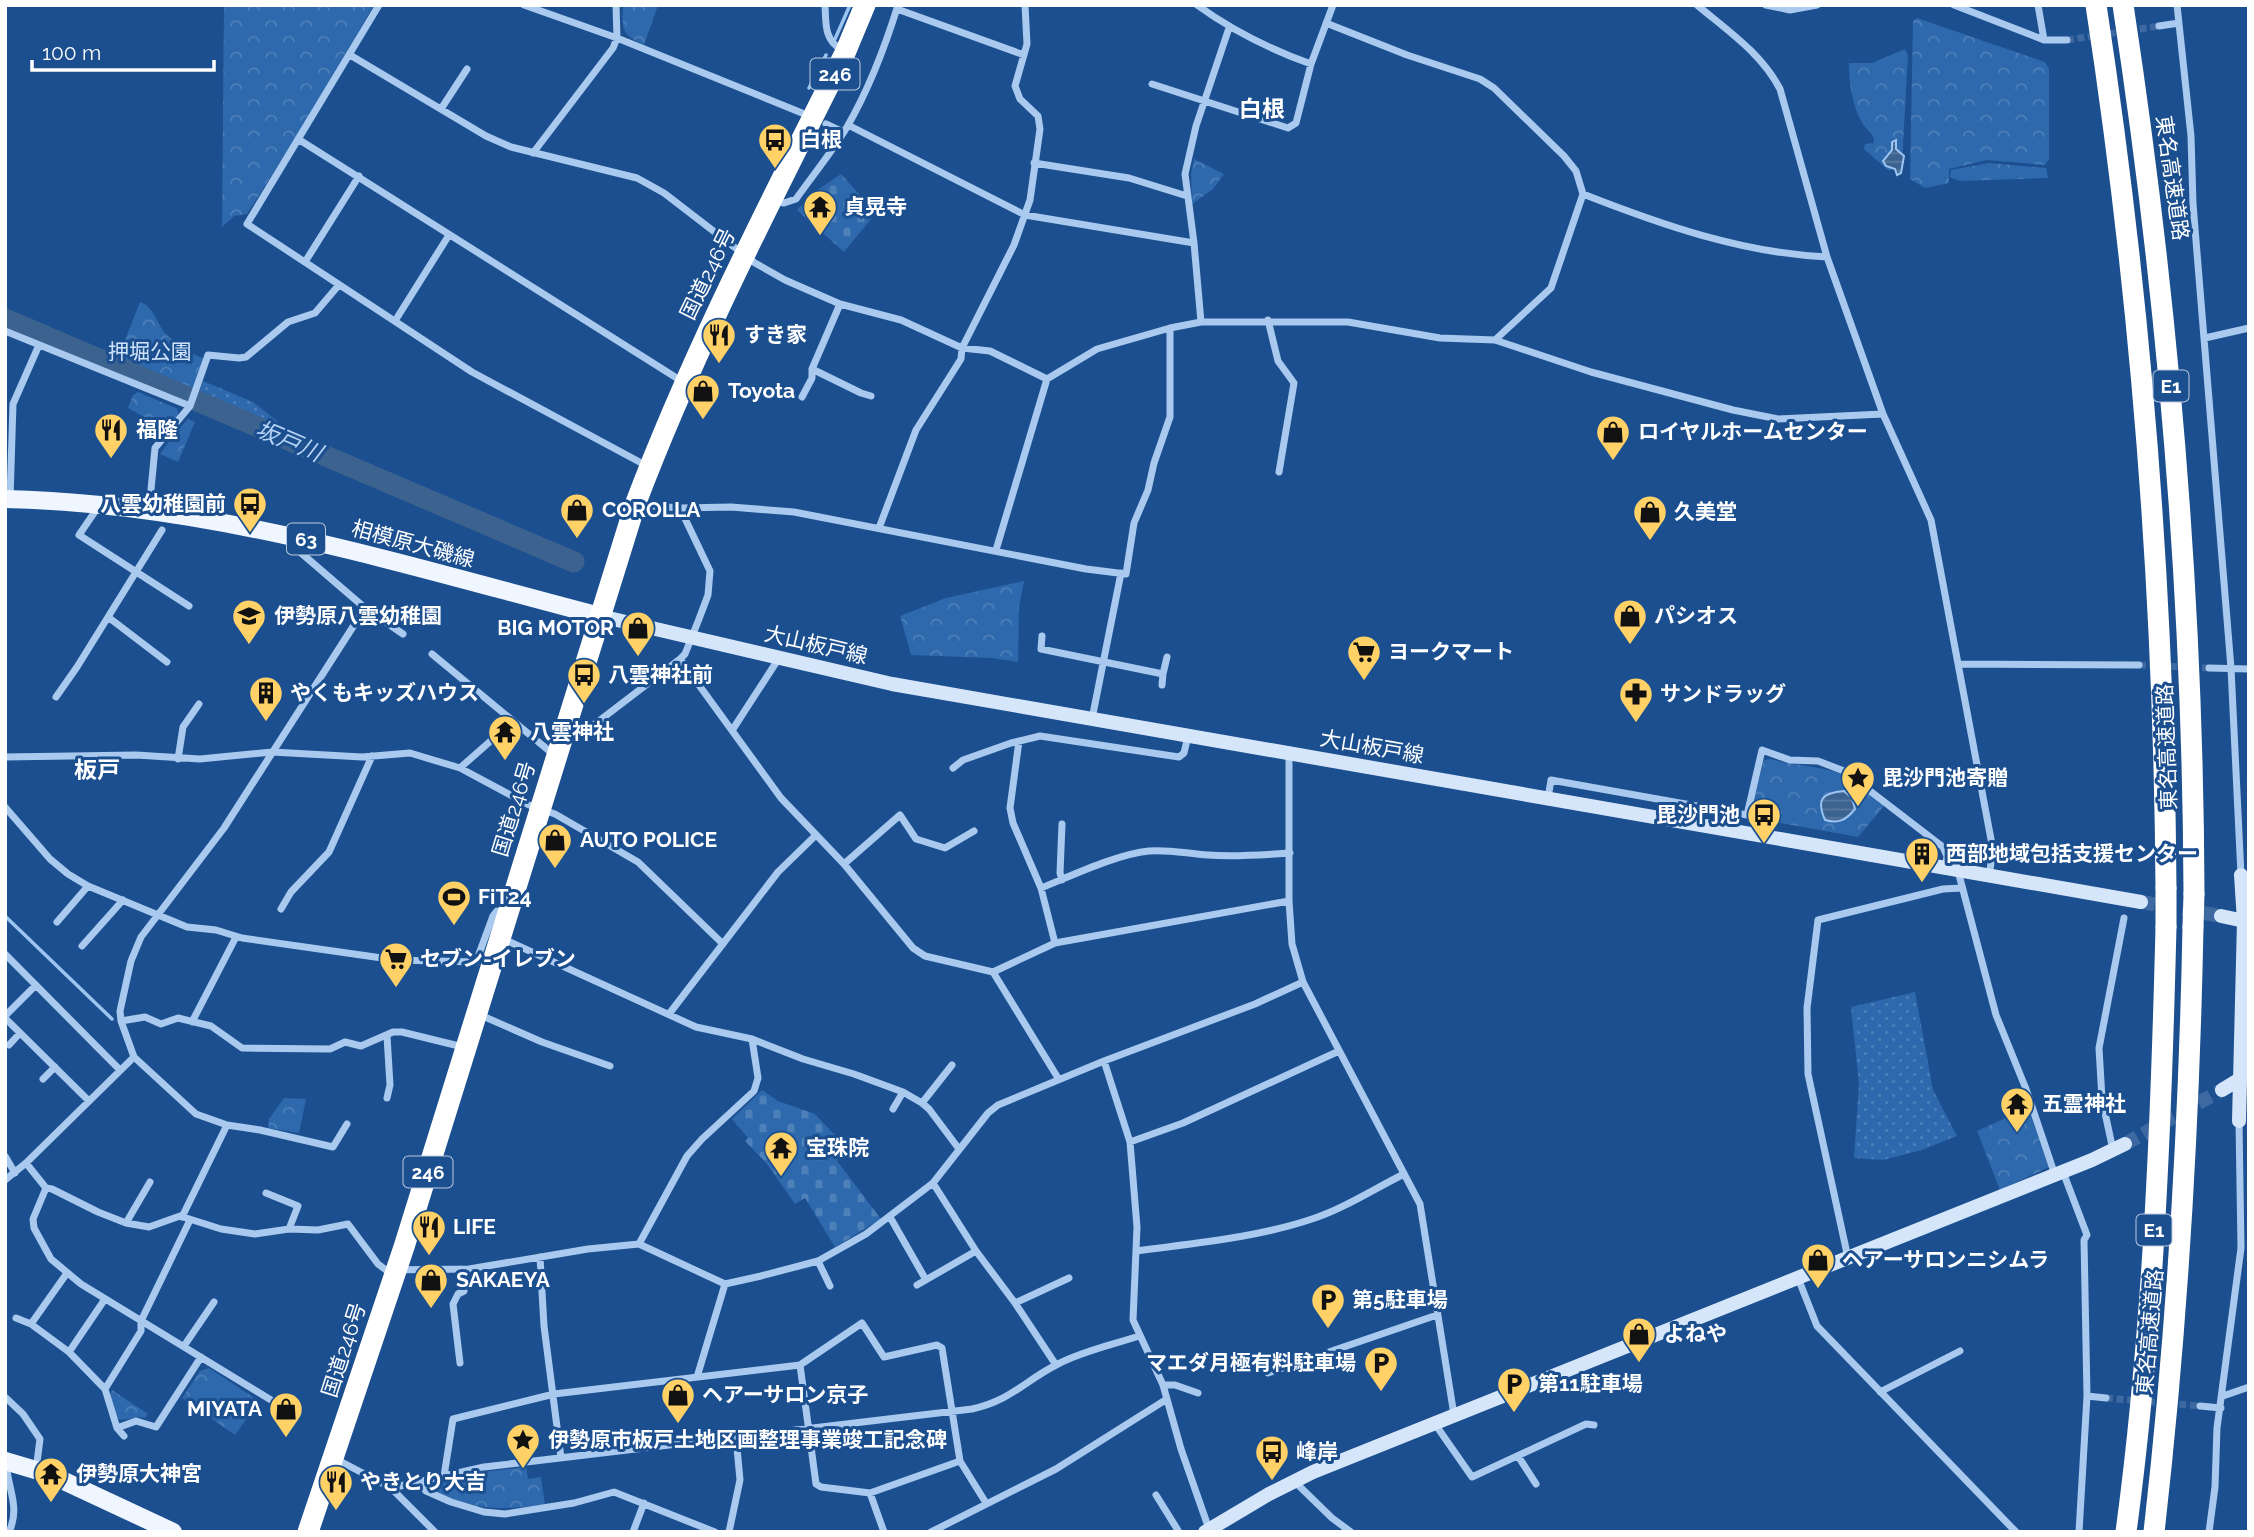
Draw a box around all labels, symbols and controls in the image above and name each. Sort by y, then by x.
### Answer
scale bar [32,28,214,72]
text: 100 m [42,40,101,65]
road number: 246 [810,58,860,90]
district label: 白根 [1239,95,1285,122]
street label: 東名高速道路 [2151,114,2194,242]
bus stop icon: 白根 [756,121,794,170]
place label: 白根 [800,127,842,152]
temple icon: 貞晃寺 [801,188,839,237]
place label: 貞晃寺 [844,194,907,219]
street label: 国道246号 [675,224,740,323]
restaurant icon: すき家 [700,316,738,365]
place label: すき家 [744,322,807,347]
park label: 押堀公園 [108,339,192,364]
road number: E1 [2154,370,2188,402]
shop icon: Toyota [684,372,722,421]
place label: Toyota [728,378,795,403]
restaurant icon: 福隆 [92,411,130,460]
shop icon: ロイヤルホームセンター [1594,413,1632,462]
water label: 坂戸川 [252,415,329,468]
place label: 福隆 [136,417,178,442]
place label: ロイヤルホームセンター [1638,419,1868,444]
bus stop icon: 八雲幼稚園前 [231,485,269,534]
place label: 八雲幼稚園前 [100,491,226,516]
shop icon: COROLLA [558,491,596,540]
shop icon: 久美堂 [1631,493,1669,542]
place label: COROLLA [602,497,701,522]
place label: 久美堂 [1674,499,1737,524]
street label: 相模原大磯線 [349,515,477,572]
road number: 63 [287,524,325,554]
school or university icon: 伊勢原八雲幼稚園 [230,597,268,646]
shop icon: パシオス [1611,597,1649,646]
place label: 伊勢原八雲幼稚園 [274,603,442,628]
place label: パシオス [1654,603,1738,628]
shop icon: BIG MOTOR [619,609,657,658]
place label: BIG MOTOR [497,615,614,640]
street label: 大山板戸線 [762,621,870,669]
supermarket icon: ヨークマート [1345,633,1383,682]
place label: ヨークマート [1388,639,1514,664]
bus stop icon: 八雲神社前 [565,656,603,705]
place label: 八雲神社前 [608,662,713,687]
building icon: やくもキッズハウス [247,674,285,723]
pharmacy icon: サンドラッグ [1617,675,1655,724]
place label: やくもキッズハウス [290,680,479,705]
place label: サンドラッグ [1660,681,1786,706]
street label: 東名高速道路 [2152,684,2181,810]
temple icon: 八雲神社 [486,713,524,762]
place label: 八雲神社 [530,719,614,744]
street label: 大山板戸線 [1318,725,1426,768]
district label: 板戸 [74,756,120,783]
street label: 国道246号 [487,758,540,859]
place icon: 毘沙門池寄贈 [1839,759,1877,808]
place label: 毘沙門池寄贈 [1882,765,2008,790]
bus stop icon: 毘沙門池 [1745,796,1783,845]
place label: 毘沙門池 [1656,802,1740,827]
shop icon: AUTO POLICE [536,821,574,870]
place label: AUTO POLICE [580,827,717,852]
building icon: 西部地域包括支援センター [1903,835,1941,884]
place label: 西部地域包括支援センター [1946,841,2198,866]
sports icon: FiT24 [435,878,473,927]
place label: FiT24 [478,884,532,909]
supermarket icon: セブン-イレブン [377,940,415,989]
place label: セブン-イレブン [420,946,576,971]
temple icon: 五霊神社 [1998,1085,2036,1134]
place label: 五霊神社 [2042,1091,2126,1116]
temple icon: 宝珠院 [762,1129,800,1178]
place label: 宝珠院 [806,1135,869,1160]
road number: 246 [404,1156,452,1188]
restaurant icon: LIFE [410,1208,448,1257]
place label: LIFE [453,1214,496,1239]
road number: E1 [2136,1214,2172,1246]
shop icon: ヘアーサロンニシムラ [1799,1241,1837,1290]
place label: ヘアーサロンニシムラ [1842,1247,2049,1272]
shop icon: SAKAEYA [412,1261,450,1310]
place label: SAKAEYA [456,1267,551,1292]
street label: 東名高速道路 [2132,1268,2167,1396]
parking icon: 第5駐車場 [1309,1281,1347,1330]
place label: 第5駐車場 [1352,1287,1448,1312]
street label: 国道246号 [316,1299,371,1400]
shop icon: よねや [1620,1315,1658,1364]
place label: よねや [1664,1321,1727,1346]
parking icon: マエダ月極有料駐車場 [1362,1344,1400,1393]
place label: マエダ月極有料駐車場 [1146,1350,1356,1375]
parking icon: 第11駐車場 [1495,1365,1533,1414]
place label: 第11駐車場 [1538,1371,1643,1396]
shop icon: ヘアーサロン京子 [659,1376,697,1425]
place label: ヘアーサロン京子 [702,1382,868,1407]
shop icon: MIYATA [267,1390,305,1439]
place label: MIYATA [187,1396,263,1421]
place icon: 伊勢原市板戸土地区画整理事業竣工記念碑 [504,1421,542,1470]
place label: 伊勢原市板戸土地区画整理事業竣工記念碑 [548,1427,947,1452]
bus stop icon: 峰岸 [1253,1433,1291,1482]
place label: 峰岸 [1296,1439,1338,1464]
temple icon: 伊勢原大神宮 [32,1455,70,1504]
place label: 伊勢原大神宮 [76,1461,202,1486]
restaurant icon: やきとり大吉 [317,1463,355,1512]
place label: やきとり大吉 [360,1469,486,1494]

